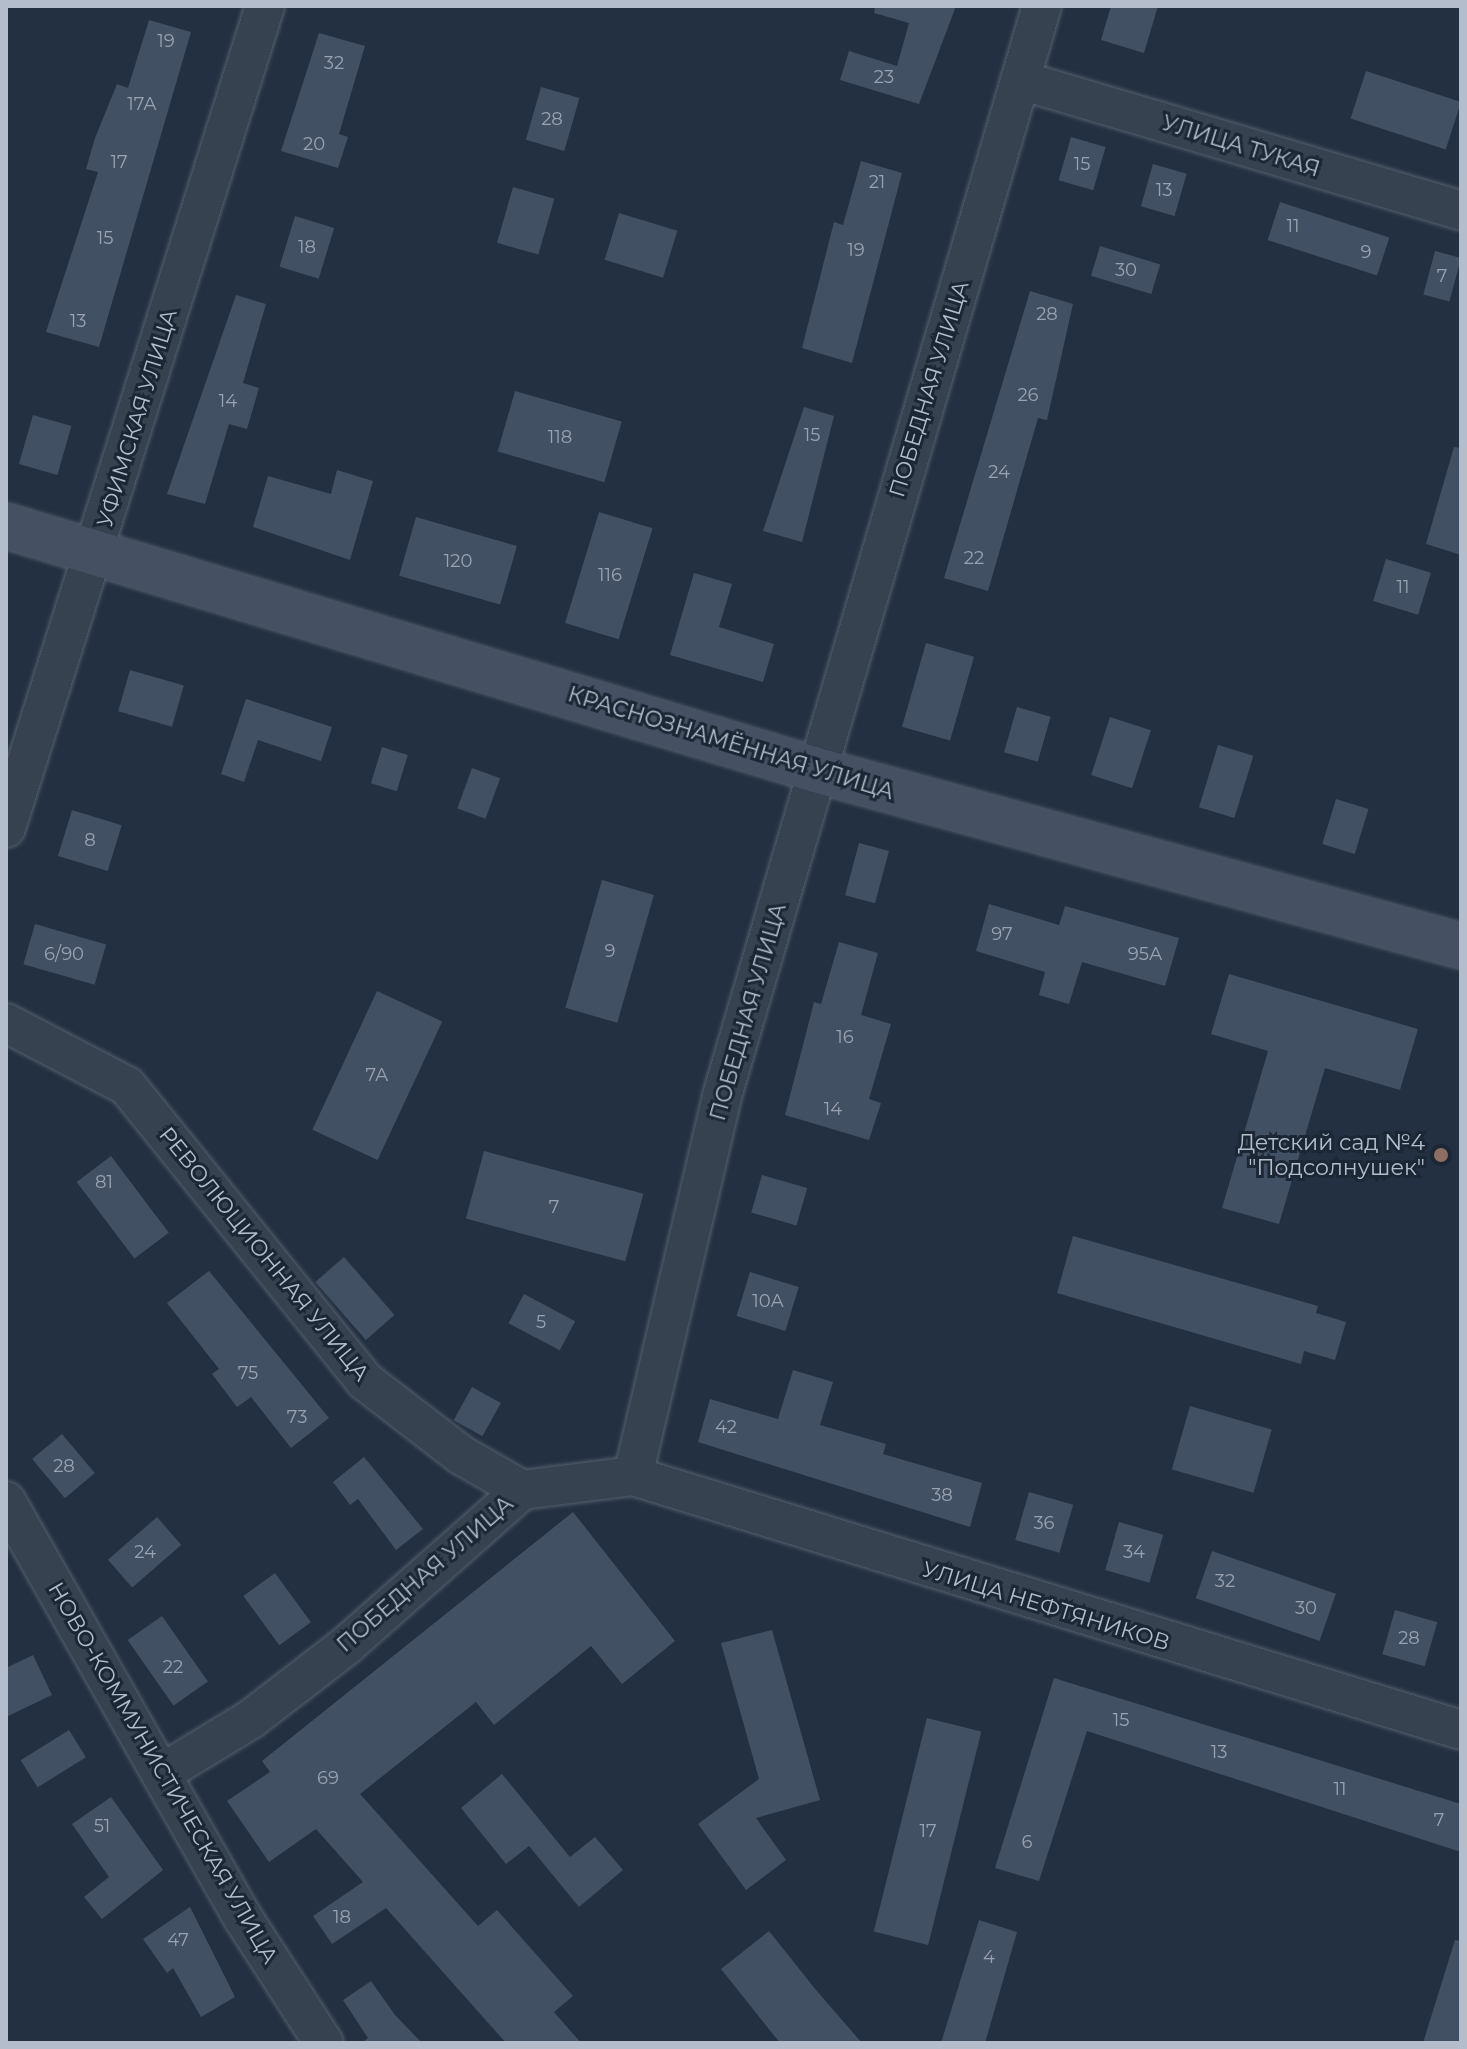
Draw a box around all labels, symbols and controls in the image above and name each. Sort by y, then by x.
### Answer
house number: 19 [157,30,175,52]
house number: 32 [324,52,344,74]
house number: 23 [874,66,894,88]
house number: 17А [127,93,157,115]
house number: 28 [541,108,563,130]
street label: УЛИЦА ТУКАЯ [1159,109,1323,183]
house number: 20 [303,133,325,155]
house number: 17 [110,151,128,173]
house number: 15 [1074,153,1090,175]
house number: 21 [869,171,885,193]
house number: 13 [1156,179,1172,201]
house number: 11 [1287,215,1299,237]
house number: 15 [97,227,113,249]
house number: 18 [298,236,316,258]
house number: 19 [847,239,865,261]
house number: 9 [1361,241,1371,263]
house number: 30 [1115,259,1137,281]
house number: 7 [1437,265,1447,287]
street label: ПОБЕДНАЯ УЛИЦА [884,278,974,500]
house number: 28 [1036,303,1058,325]
street label: УФИМСКАЯ УЛИЦА [91,306,183,530]
house number: 13 [70,310,86,332]
house number: 26 [1017,384,1039,406]
house number: 14 [219,390,237,412]
house number: 15 [804,424,820,446]
house number: 118 [548,426,572,448]
house number: 24 [988,461,1010,483]
house number: 22 [964,547,984,569]
house number: 120 [444,550,472,572]
house number: 116 [598,564,622,586]
house number: 11 [1397,576,1409,598]
street label: КРАСНОЗНАМЁННАЯ УЛИЦА [565,681,897,805]
house number: 8 [84,829,96,851]
street label: ПОБЕДНАЯ УЛИЦА [704,900,792,1124]
house number: 97 [991,923,1013,945]
house number: 9 [605,940,615,962]
house number: 6/90 [44,943,84,965]
house number: 95А [1128,943,1162,965]
house number: 16 [836,1026,854,1048]
house number: 7А [366,1064,388,1086]
house number: 14 [824,1098,842,1120]
street label: РЕВОЛЮЦИОННАЯ УЛИЦА [153,1122,375,1386]
place label: Детский сад №4 "Подсолнушек" [1238,1129,1425,1180]
marker: Детский сад №4 "Подсолнушек" [1432,1146,1450,1164]
house number: 81 [95,1171,113,1193]
house number: 7 [549,1196,559,1218]
house number: 10А [752,1290,784,1312]
house number: 5 [536,1311,546,1333]
house number: 75 [238,1362,258,1384]
house number: 73 [287,1406,307,1428]
house number: 42 [715,1416,737,1438]
house number: 28 [53,1455,75,1477]
house number: 38 [931,1484,953,1506]
street label: ПОБЕДНАЯ УЛИЦА [332,1490,518,1658]
house number: 36 [1033,1512,1055,1534]
house number: 24 [134,1541,156,1563]
house number: 34 [1123,1541,1145,1563]
street label: УЛИЦА НЕФТЯНИКОВ [919,1556,1173,1656]
house number: 32 [1215,1570,1235,1592]
street label: НОВО-КОММУНИСТИЧЕСКАЯ УЛИЦА [43,1578,283,1968]
house number: 30 [1295,1597,1317,1619]
house number: 28 [1398,1627,1420,1649]
house number: 22 [163,1656,183,1678]
house number: 15 [1113,1709,1129,1731]
house number: 13 [1211,1741,1227,1763]
house number: 69 [317,1767,339,1789]
house number: 11 [1334,1778,1346,1800]
house number: 7 [1434,1809,1444,1831]
house number: 51 [94,1815,110,1837]
house number: 17 [919,1820,937,1842]
house number: 6 [1022,1831,1032,1853]
house number: 18 [333,1906,351,1928]
house number: 47 [167,1929,189,1951]
house number: 4 [983,1946,995,1968]

